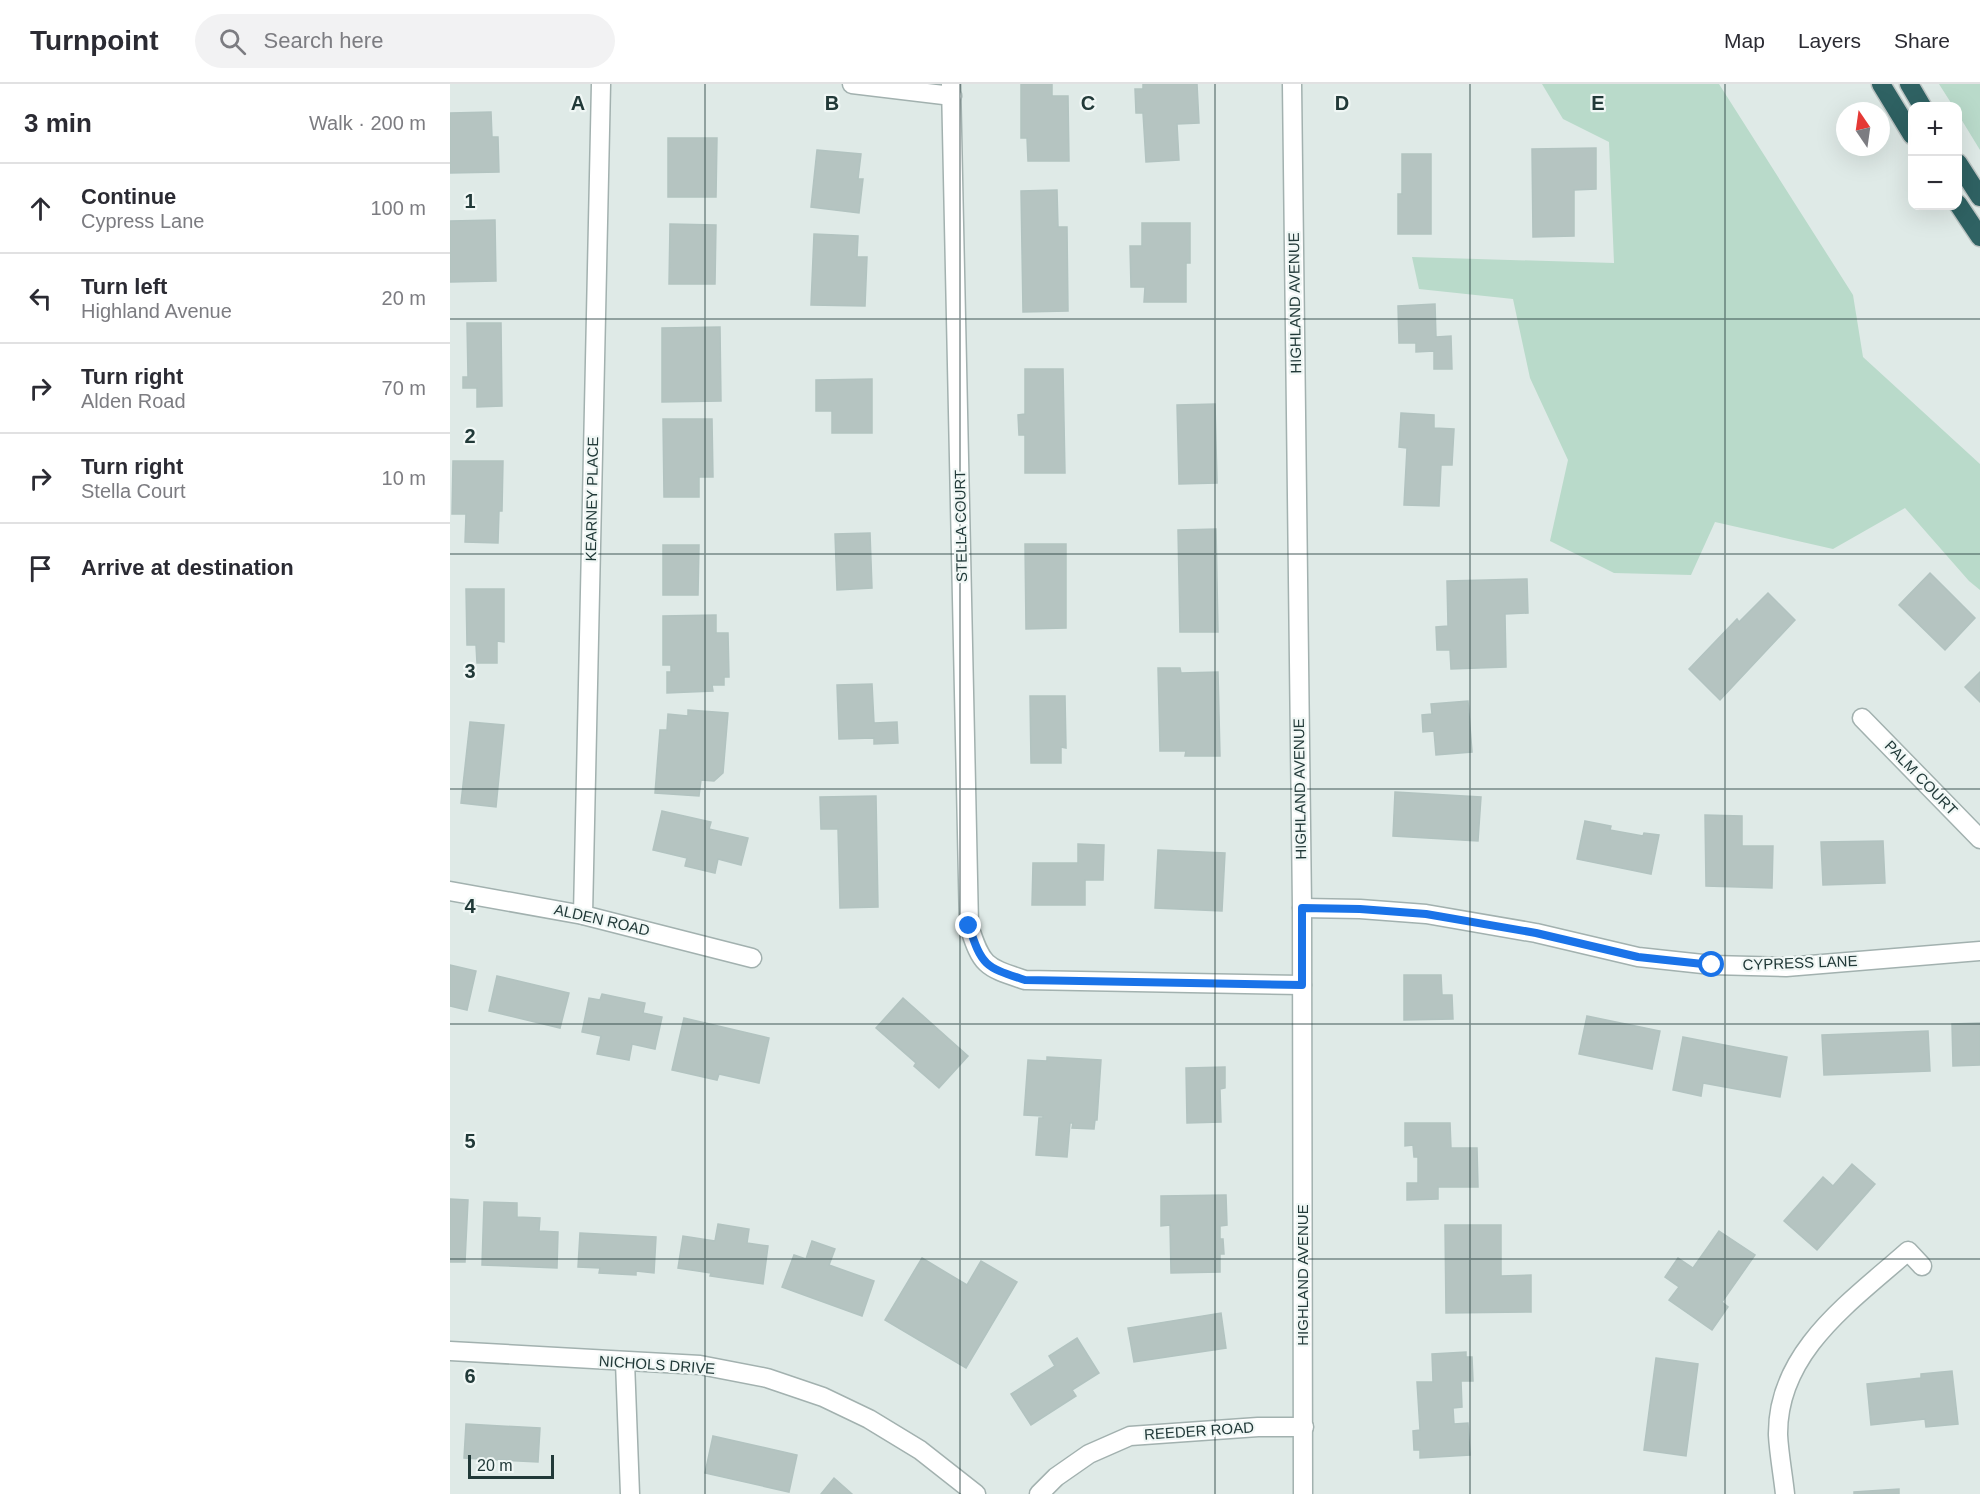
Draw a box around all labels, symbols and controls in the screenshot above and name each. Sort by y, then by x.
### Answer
search box [195,14,615,68]
text: Turnpoint [30,25,159,56]
icon: search [216,25,249,58]
text: Search here [264,28,383,53]
text: Map [1724,29,1765,52]
text: Layers [1798,29,1861,52]
text: Share [1894,29,1950,52]
text: A [571,92,585,114]
text: B [825,92,839,114]
text: C [1081,92,1095,114]
text: D [1335,92,1349,114]
text: E [1591,92,1605,114]
north arrow [1836,102,1890,156]
map controls [1908,102,1962,210]
button: + [1908,102,1962,156]
text: 3 min [24,108,92,138]
text: Walk · 200 m [309,112,426,134]
button: − [1908,156,1962,210]
text: Continue [81,184,176,209]
text: 1 [464,190,476,212]
icon: ahead [24,192,57,225]
text: 100 m [370,197,426,219]
text: Cypress Lane [81,210,204,232]
street label: HIGHLAND AVENUE [1285,232,1304,374]
text: Turn left [81,274,167,299]
icon: left [24,282,57,315]
text: 20 m [382,287,426,309]
text: Highland Avenue [81,300,232,322]
text: Turn right [81,364,183,389]
icon: right [24,372,57,405]
text: 70 m [382,377,426,399]
text: Alden Road [81,390,186,412]
text: 2 [464,425,476,447]
street label: KEARNEY PLACE [582,436,601,562]
text: Turn right [81,454,183,479]
icon: right [24,462,57,495]
text: 10 m [382,467,426,489]
street label: STELLA COURT [951,470,970,582]
text: Stella Court [81,480,186,502]
icon: arrive [24,552,57,585]
text: Arrive at destination [81,555,294,580]
text: 3 [464,660,476,682]
street label: HIGHLAND AVENUE [1290,718,1309,860]
street label: PALM COURT [1882,737,1961,818]
text: 4 [464,895,476,917]
street label: ALDEN ROAD [553,900,652,939]
route end [955,912,981,938]
route start [1698,951,1724,977]
street label: CYPRESS LANE [1742,952,1858,973]
text: 5 [464,1130,476,1152]
street label: HIGHLAND AVENUE [1294,1204,1311,1346]
street label: NICHOLS DRIVE [598,1352,716,1377]
text: 6 [464,1365,476,1387]
street label: REEDER ROAD [1143,1418,1255,1443]
scale bar [468,1452,554,1480]
text: 20 m [477,1457,513,1474]

